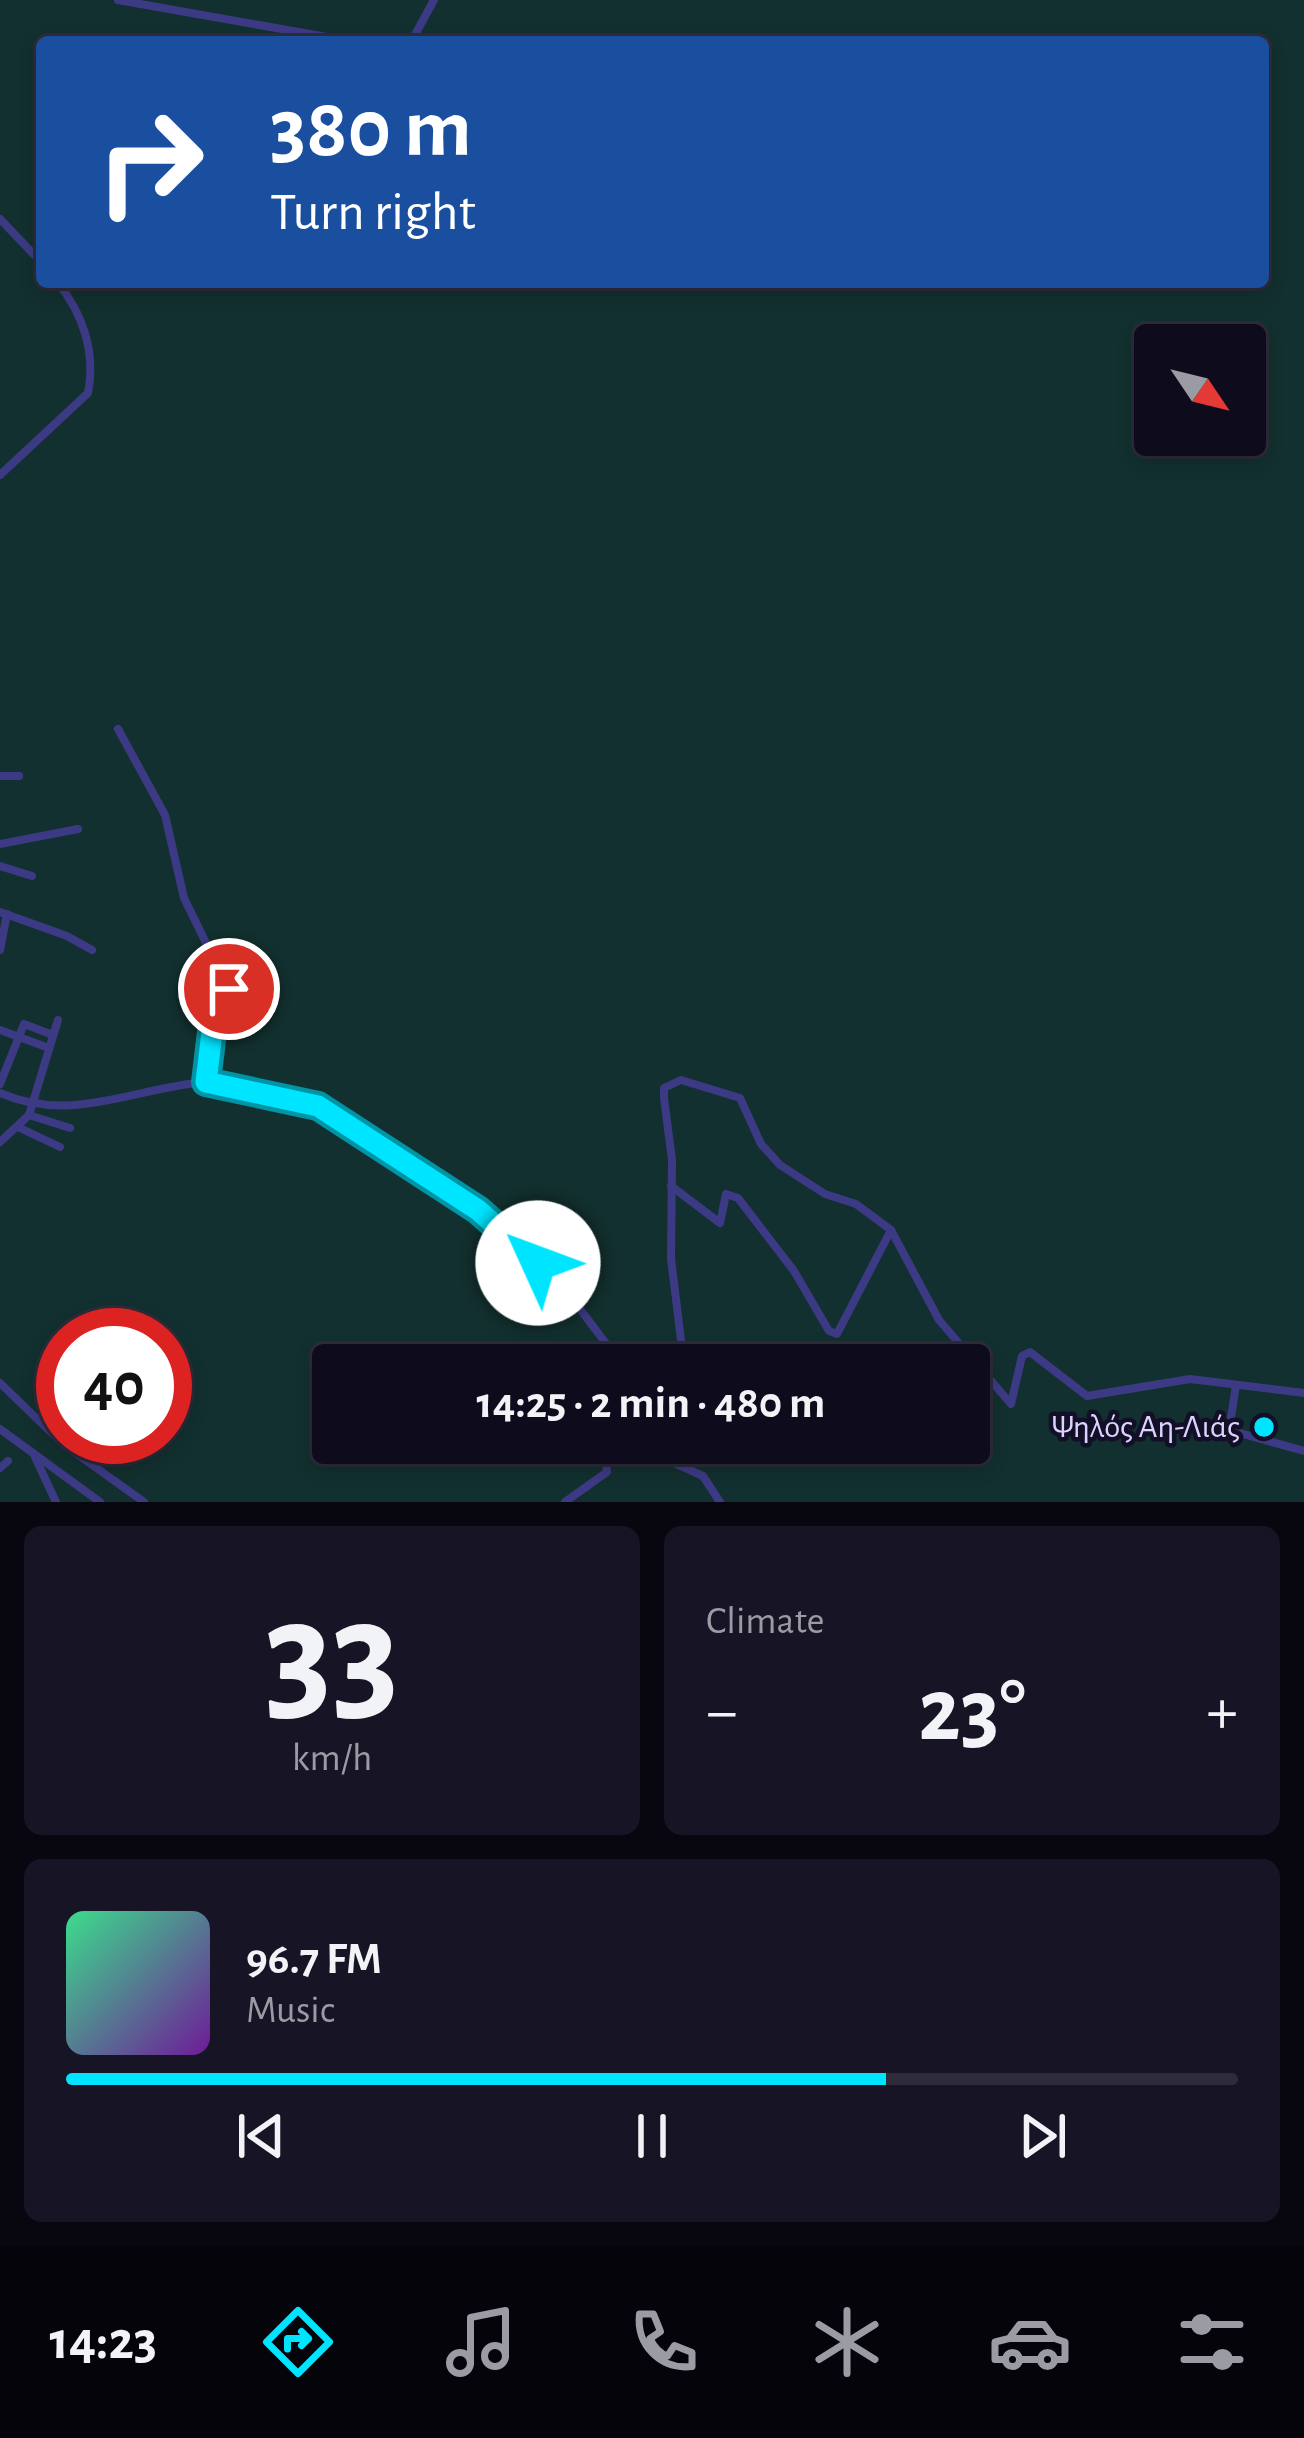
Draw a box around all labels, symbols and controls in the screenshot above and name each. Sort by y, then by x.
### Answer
icon: right [72,84,228,240]
text: 380 m [270,88,472,172]
text: Turn right [270,186,476,240]
north arrow [1134,324,1266,456]
map controls [1134,324,1266,456]
pin [178,938,280,1040]
icon: arrive [196,956,262,1022]
position arrow [475,1200,601,1326]
speed limit sign: 40 [36,1308,192,1464]
text: 14:25 · 2 min · 480 m [477,1381,825,1426]
place label: Ψηλός Αη-Λιάς [1051,1411,1240,1444]
marker: Ψηλός Αη-Λιάς [1251,1414,1277,1440]
text: 33 [265,1579,399,1735]
text: Climate [706,1602,824,1641]
text: 23° [918,1667,1026,1757]
text: − [706,1679,738,1745]
text: + [1206,1679,1238,1745]
text: km/h [292,1739,372,1778]
text: 96.7 FM [246,1937,382,1982]
text: Music [246,1991,335,2030]
icon: previous [228,2103,294,2169]
icon: pause [619,2103,685,2169]
icon: next [1010,2103,1076,2169]
icon: directions [256,2300,340,2384]
icon: music [439,2300,523,2384]
icon: phone [622,2300,706,2384]
icon: climate [805,2300,889,2384]
icon: car [988,2300,1072,2384]
icon: filters [1170,2300,1254,2384]
text: 14:23 [49,2315,157,2369]

